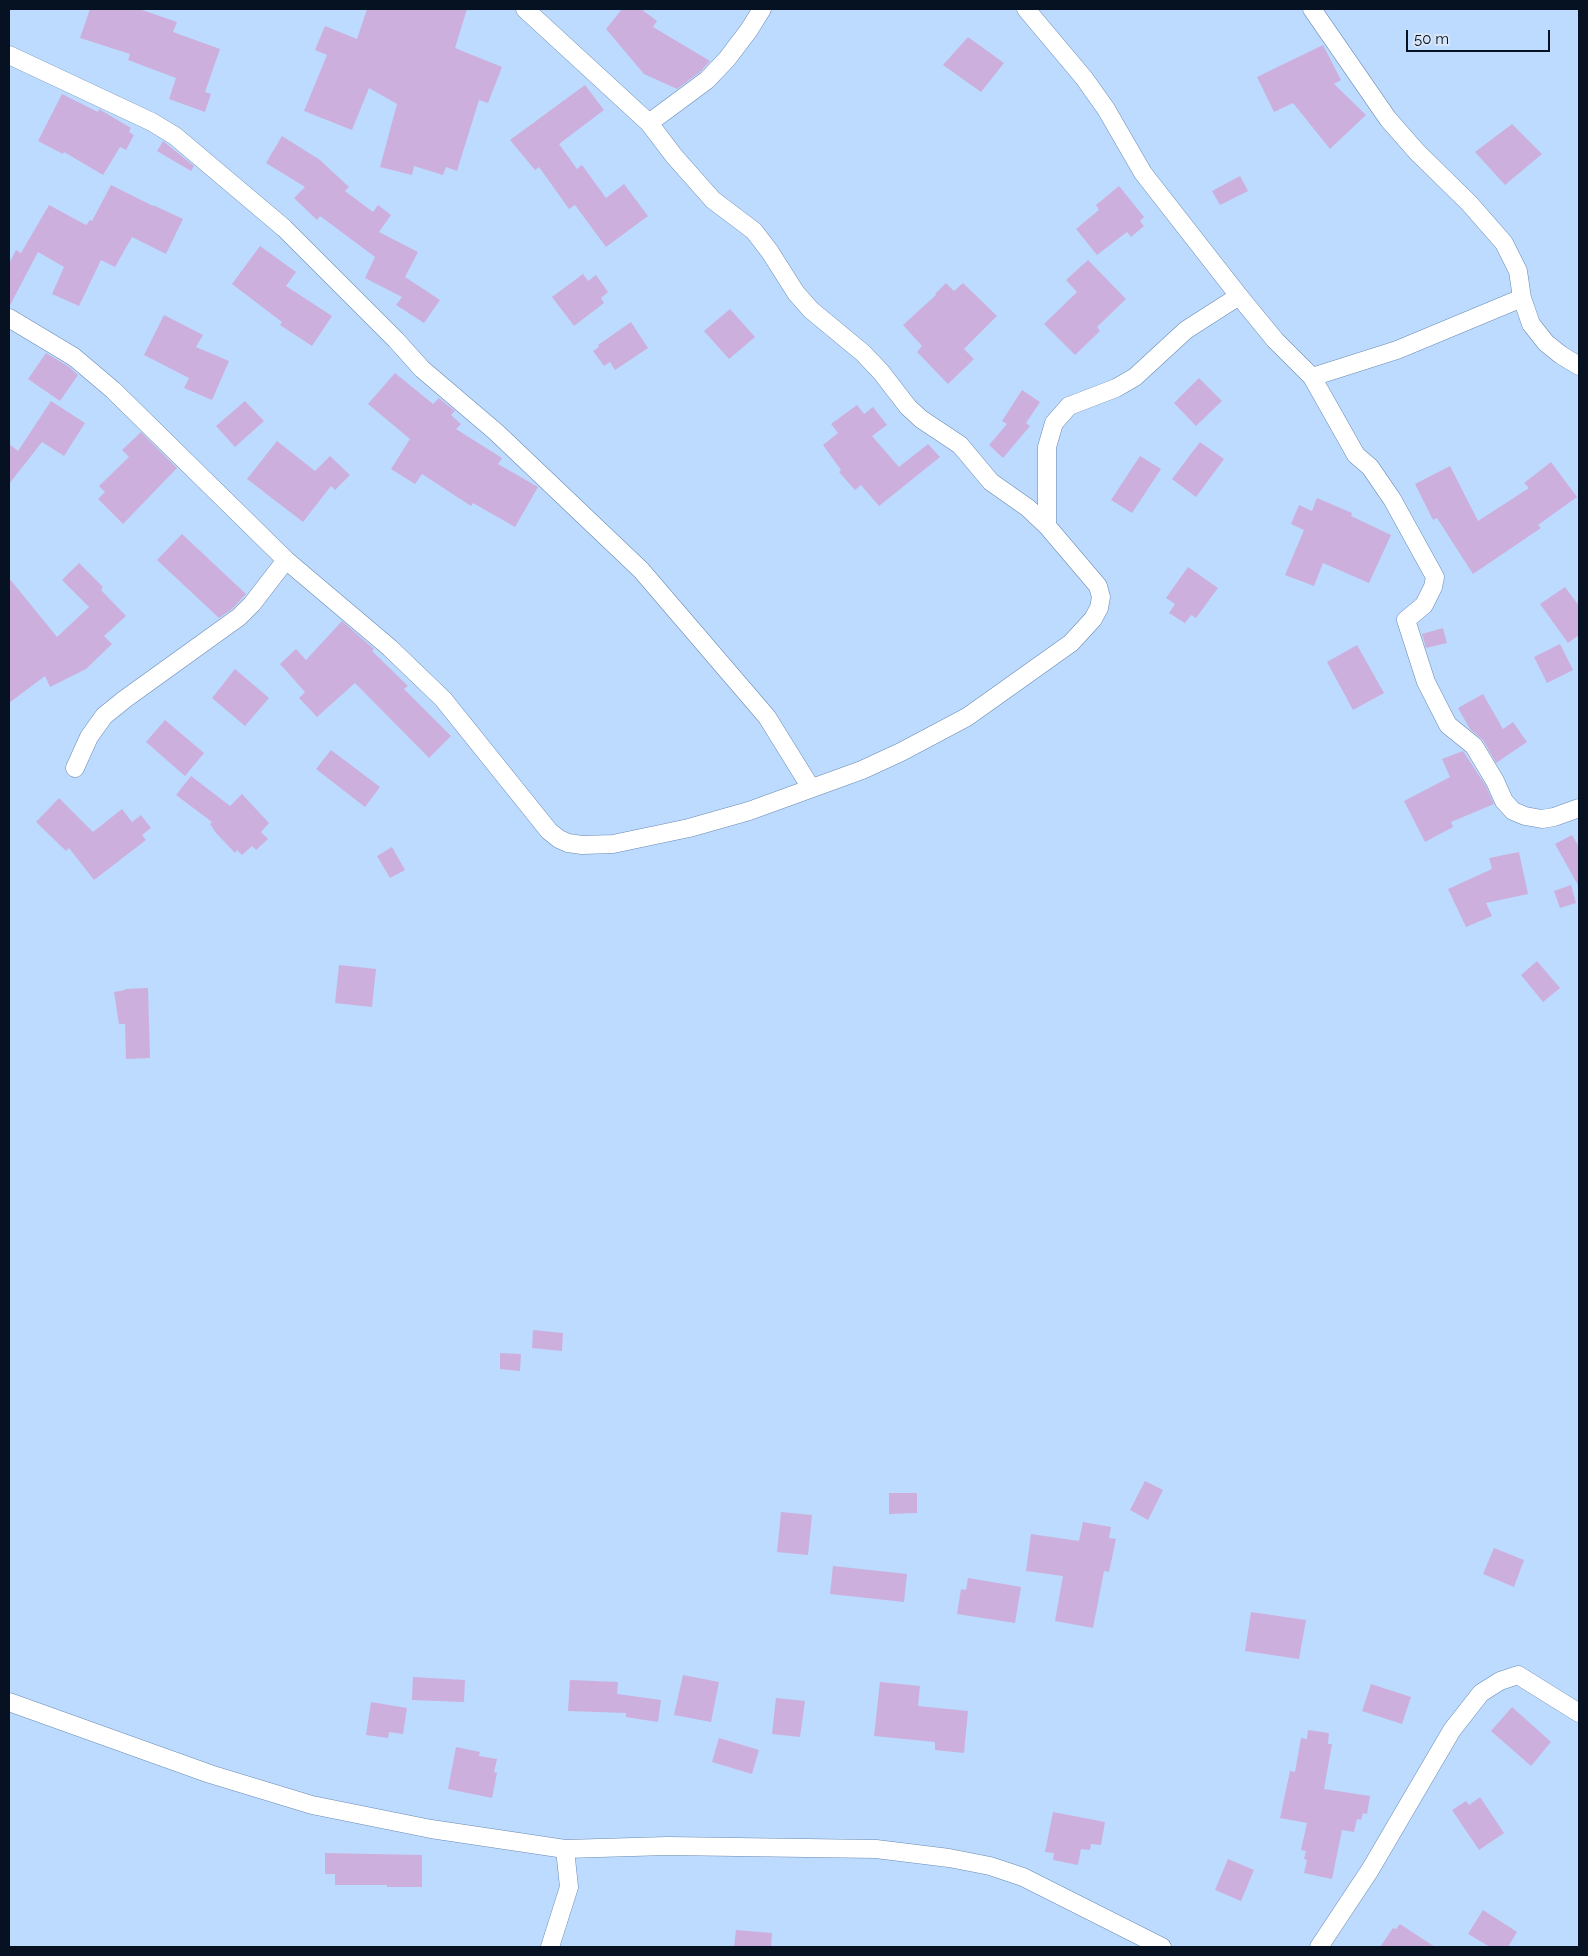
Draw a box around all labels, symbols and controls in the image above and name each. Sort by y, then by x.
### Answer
scale bar [1408,20,1552,52]
text: 50 m [1414,30,1449,48]

